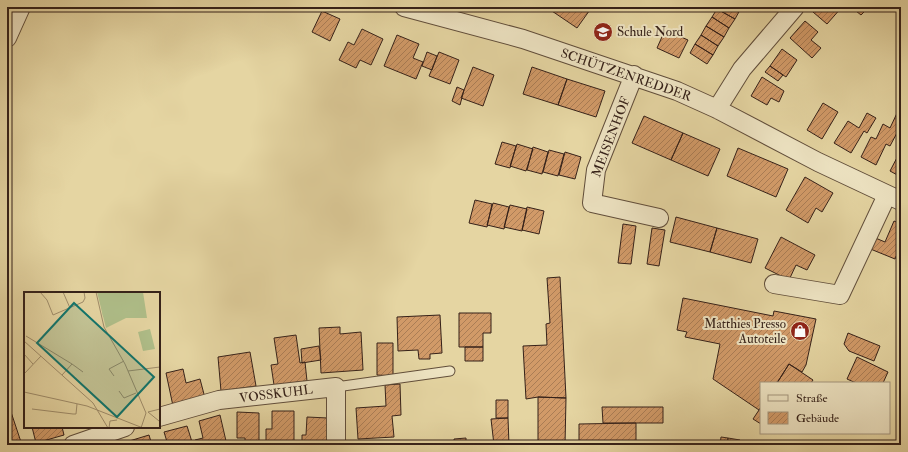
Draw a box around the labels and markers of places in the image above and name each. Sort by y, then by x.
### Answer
school or university icon: Schule Nord [592,21,614,43]
place label: Schule Nord [617,24,684,40]
place label: Matthies Presso Autoteile [704,316,787,347]
shop icon: Matthies Presso Autoteile [789,320,811,342]

